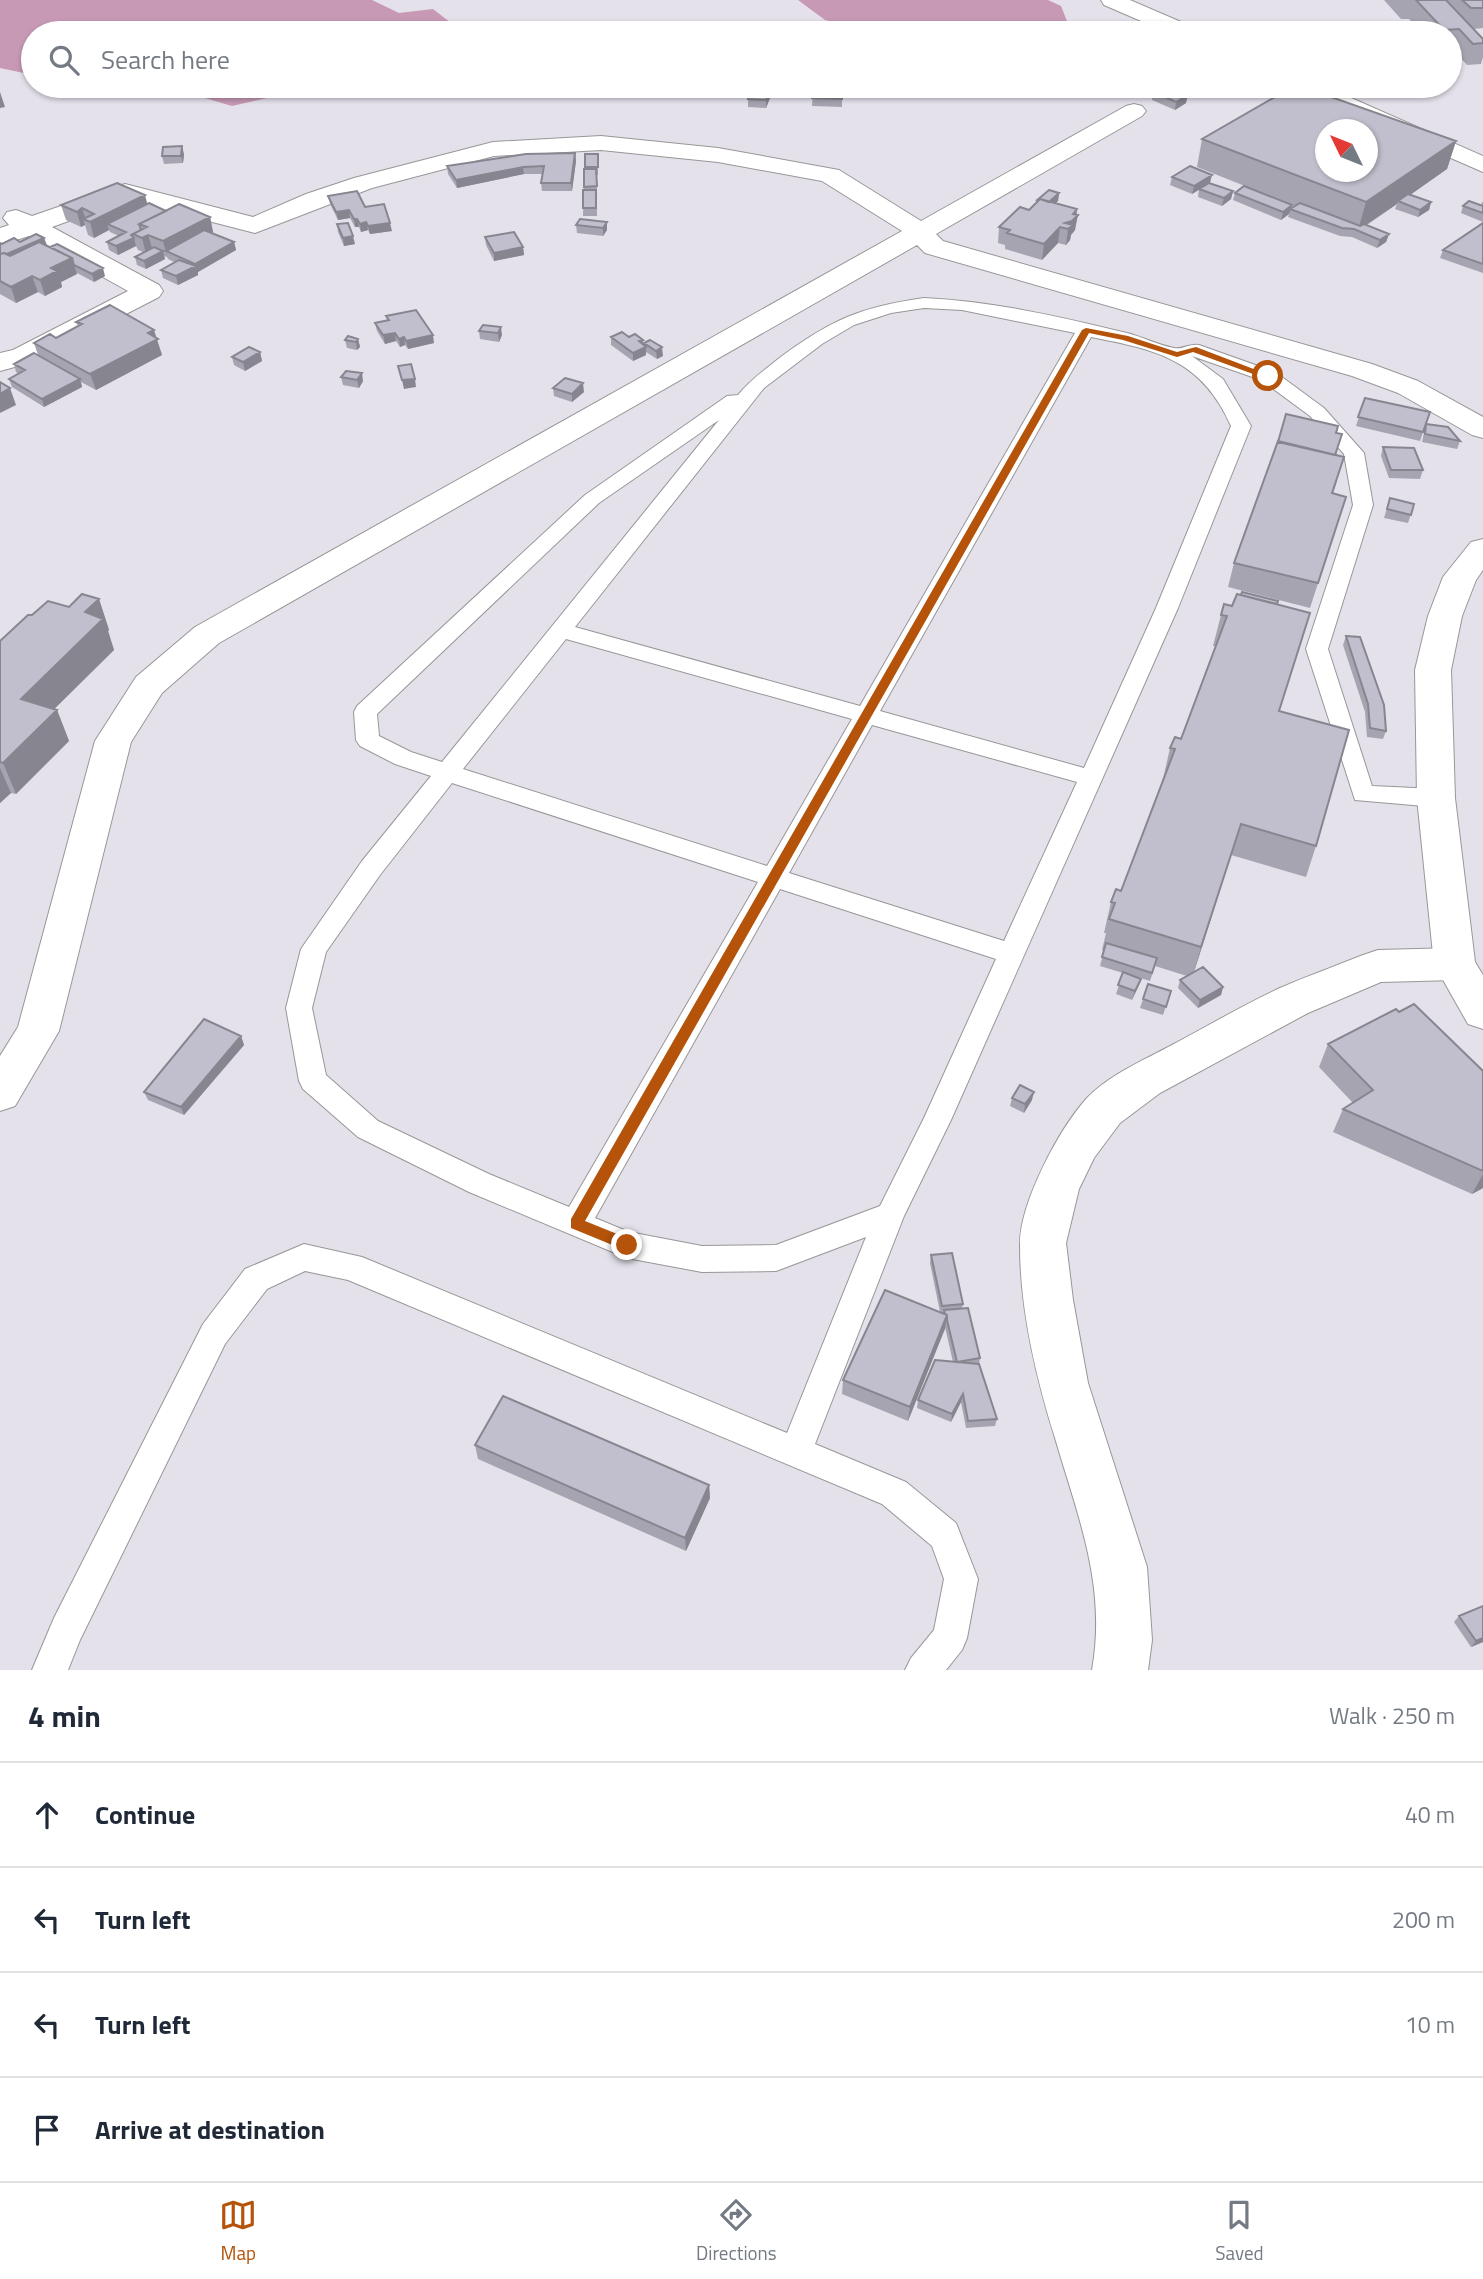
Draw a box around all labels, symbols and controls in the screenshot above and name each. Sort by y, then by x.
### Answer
search box [21,21,1462,98]
text: Search here [101,40,230,79]
icon: search [45,41,83,79]
north arrow [1315,119,1378,182]
route start [1252,360,1283,391]
route end [611,1229,642,1260]
text: 4 min [28,1693,101,1739]
text: Walk · 250 m [1329,1698,1455,1733]
text: Continue [95,1795,195,1834]
icon: ahead [28,1796,66,1834]
text: 40 m [1405,1797,1455,1832]
text: Turn left [95,1900,190,1939]
icon: left [28,1901,66,1939]
text: 200 m [1392,1902,1455,1937]
text: Turn left [95,2005,190,2044]
icon: left [28,2006,66,2044]
text: 10 m [1405,2007,1455,2042]
text: Arrive at destination [95,2110,325,2149]
icon: arrive [28,2111,66,2149]
tab: Map [219,2196,257,2267]
tab: Directions [696,2196,777,2267]
tab: Saved [1215,2196,1264,2267]

